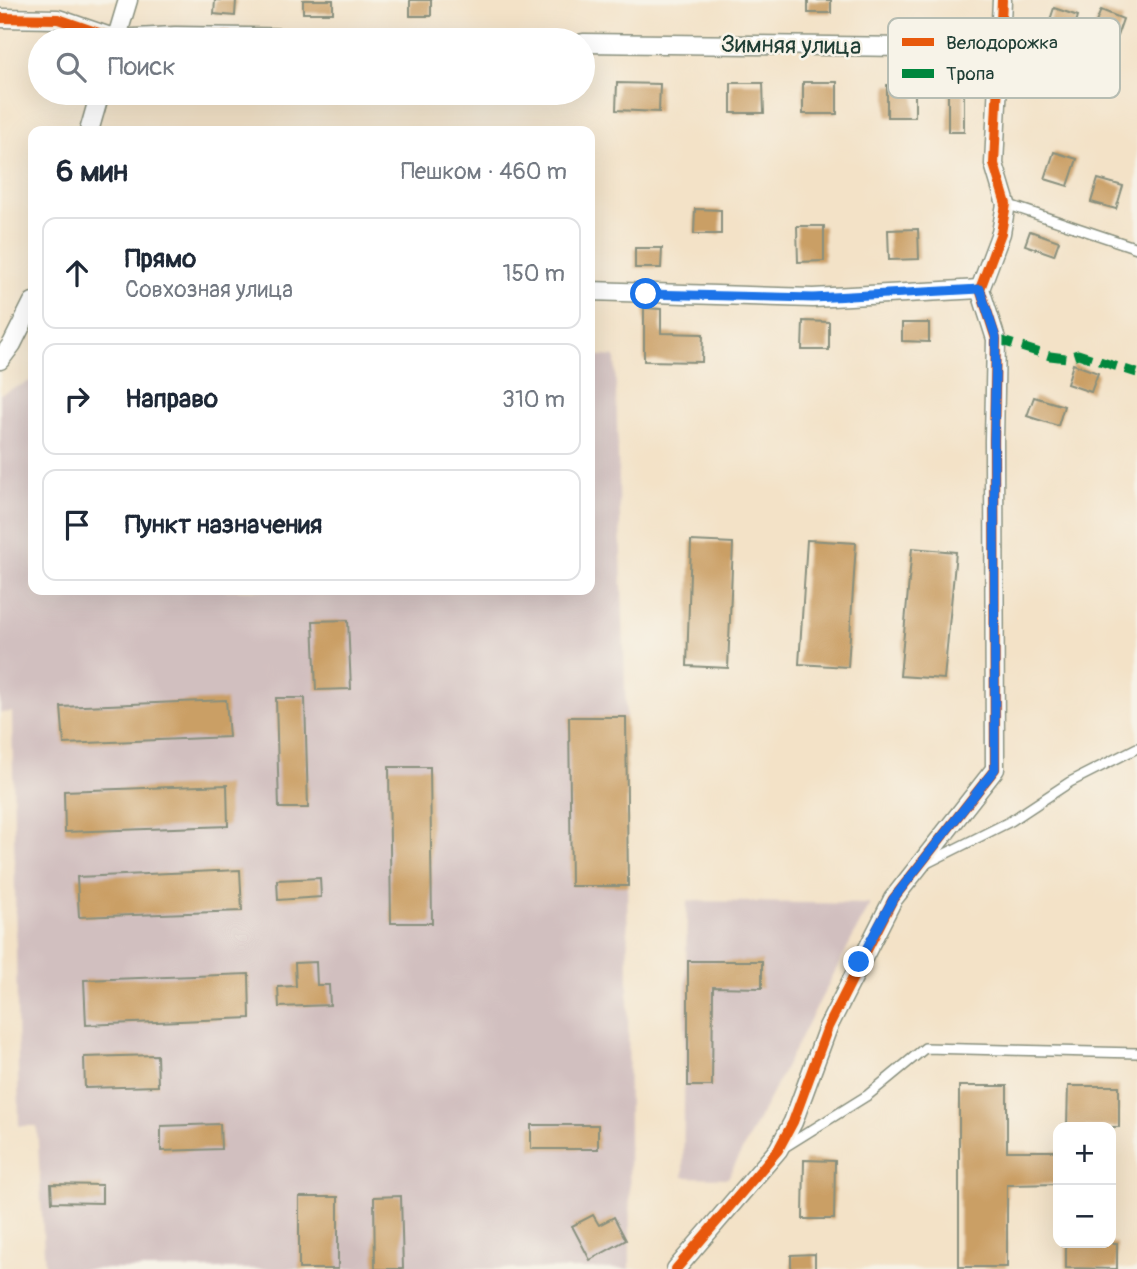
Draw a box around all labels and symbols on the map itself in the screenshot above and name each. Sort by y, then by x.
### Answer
legend [888,18,1120,98]
street label: Зимняя улица [721,30,861,61]
text: Велодорожка [946,31,1058,55]
text: Тропа [946,62,994,86]
route start [630,278,661,309]
route end [843,946,874,977]

